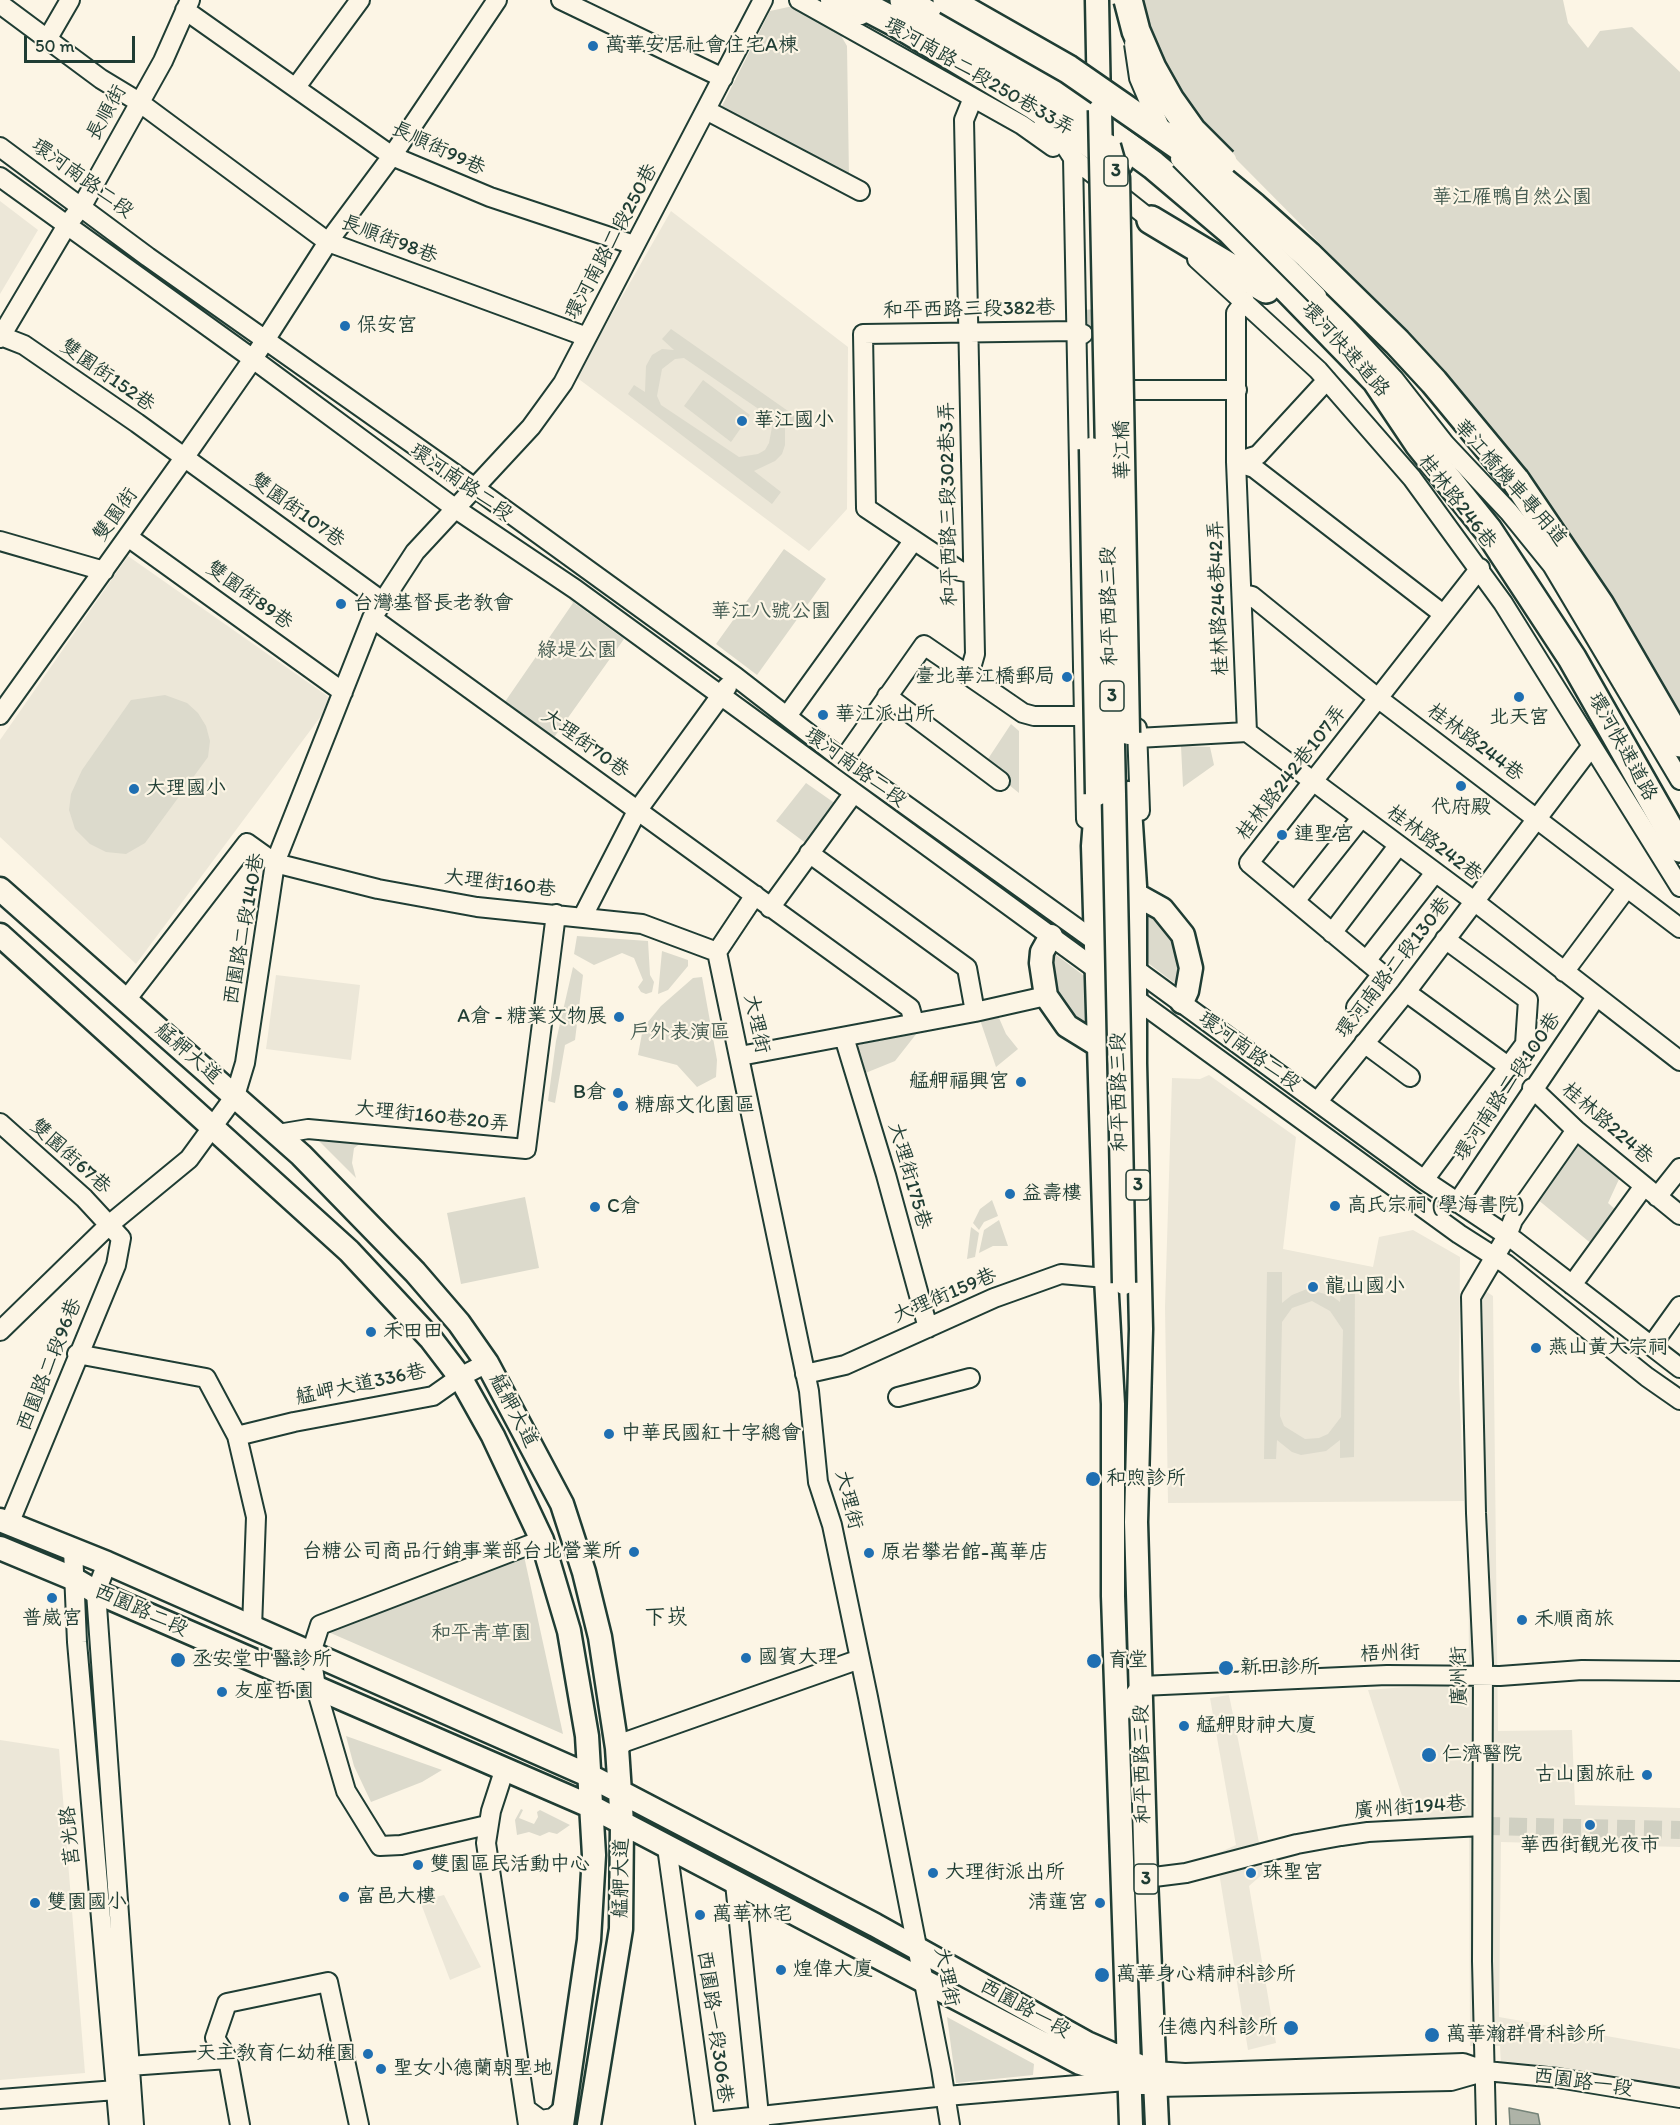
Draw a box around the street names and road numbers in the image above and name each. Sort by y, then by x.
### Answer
street label: 環河南路二段250巷33弄 [880,13,1078,141]
street label: 長順街 [82,81,132,145]
street label: 長順街99巷 [387,117,489,181]
street label: 環河南路二段 [26,134,138,224]
road number: 3 [1104,156,1128,186]
street label: 環河南路二段250巷 [561,160,663,324]
street label: 長順街98巷 [337,211,441,269]
street label: 和平西路三段382巷 [883,296,1055,324]
street label: 環河快速道路 [1296,297,1394,403]
street label: 雙園街152巷 [55,335,159,417]
street label: 和平西路三段302巷3弄 [935,401,963,607]
street label: 華江橋機車專用道 [1448,415,1572,551]
street label: 華江橋 [1110,420,1136,480]
street label: 環河南路二段 [405,439,517,527]
street label: 桂林路246巷 [1413,450,1501,554]
street label: 雙園街107巷 [245,469,349,553]
street label: 雙園街 [89,484,143,546]
street label: 桂林路246巷42弄 [1204,520,1234,676]
street label: 和平西路三段 [1097,546,1123,666]
street label: 雙園街89巷 [201,556,297,636]
road number: 3 [1100,681,1124,711]
street label: 環河快速道路 [1582,689,1662,805]
street label: 桂林路244巷 [1422,699,1528,787]
street label: 桂林路242巷107弄 [1232,701,1352,845]
street label: 大理街70巷 [537,704,633,784]
street label: 環河南路二段 [799,723,911,813]
street label: 桂林路242巷 [1382,800,1486,888]
street label: 西園路二段140巷 [220,851,270,1007]
street label: 大理街160巷 [443,865,557,903]
street label: 環河南路二段130巷 [1331,893,1457,1043]
street label: 大理街 [738,992,774,1056]
street label: 環河南路二段 [1193,1007,1305,1097]
street label: 環河南路二段100巷 [1449,1008,1567,1166]
street label: 艋舺大道 [150,1019,226,1089]
street label: 和平西路三段 [1107,1032,1133,1152]
street label: 桂林路224巷 [1556,1078,1658,1170]
street label: 大理街160巷20弄 [354,1097,510,1137]
street label: 雙園街67巷 [25,1114,115,1200]
street label: 大理街175巷 [882,1120,936,1232]
road number: 3 [1126,1170,1150,1200]
street label: 大理街159巷 [890,1263,1000,1329]
street label: 西園路二段96巷 [12,1295,88,1435]
street label: 艋岬大道336巷 [294,1360,428,1410]
street label: 艋舺大道 [484,1370,542,1452]
street label: 大理街 [829,1468,867,1532]
street label: 西園路二段 [90,1580,192,1642]
street label: 梧州街 [1360,1641,1420,1667]
street label: 廣州街 [1447,1646,1473,1706]
street label: 和平西路三段 [1130,1704,1156,1824]
street label: 廣州街194巷 [1353,1792,1467,1824]
street label: 莒光路 [56,1805,86,1867]
street label: 艋舺大道 [609,1838,635,1918]
road number: 3 [1134,1864,1158,1894]
street label: 大理街 [928,1945,964,2009]
street label: 西園路一段306巷 [691,1949,737,2105]
street label: 西園路一段 [975,1974,1075,2044]
street label: 西園路一段 [1532,2064,1634,2102]

